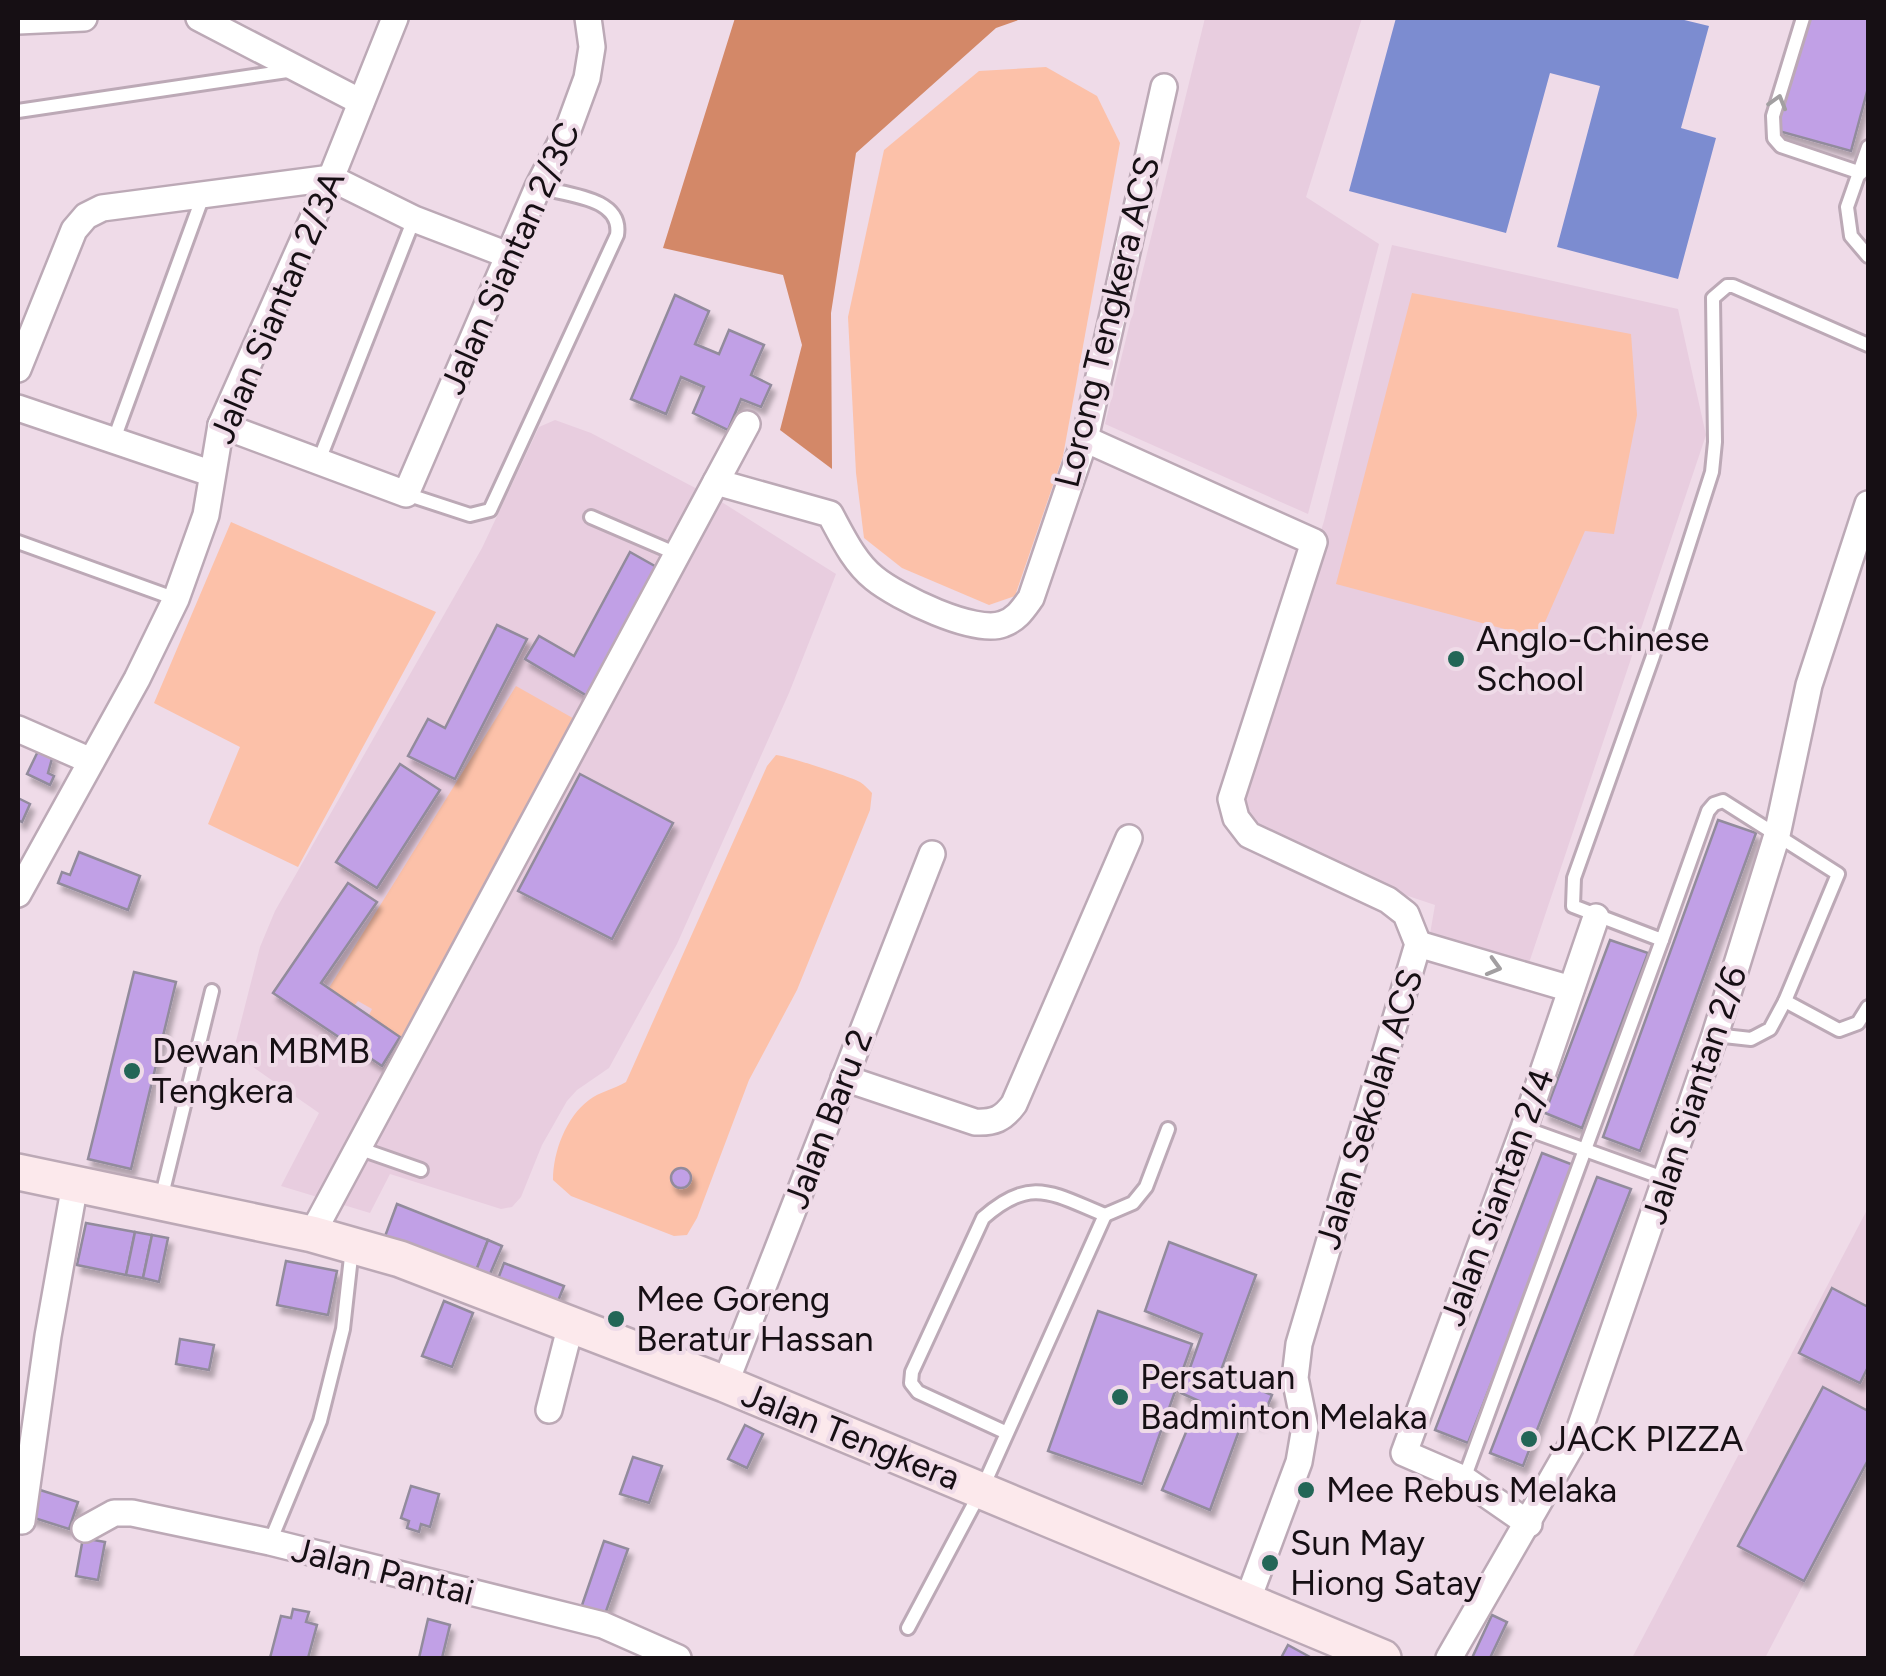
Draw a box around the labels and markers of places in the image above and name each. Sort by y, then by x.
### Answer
place label: Anglo-Chinese School [1476,618,1709,700]
marker: Anglo-Chinese School [1445,648,1467,670]
place label: Dewan MBMB Tengkera [152,1030,370,1112]
marker: Dewan MBMB Tengkera [121,1060,143,1082]
place label: Mee Goreng Beratur Hassan [636,1278,874,1360]
marker: Mee Goreng Beratur Hassan [605,1308,627,1330]
place label: Persatuan Badminton Melaka [1140,1356,1428,1438]
marker: Persatuan Badminton Melaka [1109,1386,1131,1408]
place label: JACK PIZZA [1549,1418,1744,1460]
marker: JACK PIZZA [1518,1428,1540,1450]
place label: Mee Rebus Melaka [1326,1469,1617,1511]
marker: Mee Rebus Melaka [1295,1479,1317,1501]
place label: Sun May Hiong Satay [1290,1522,1482,1604]
marker: Sun May Hiong Satay [1259,1552,1281,1574]

